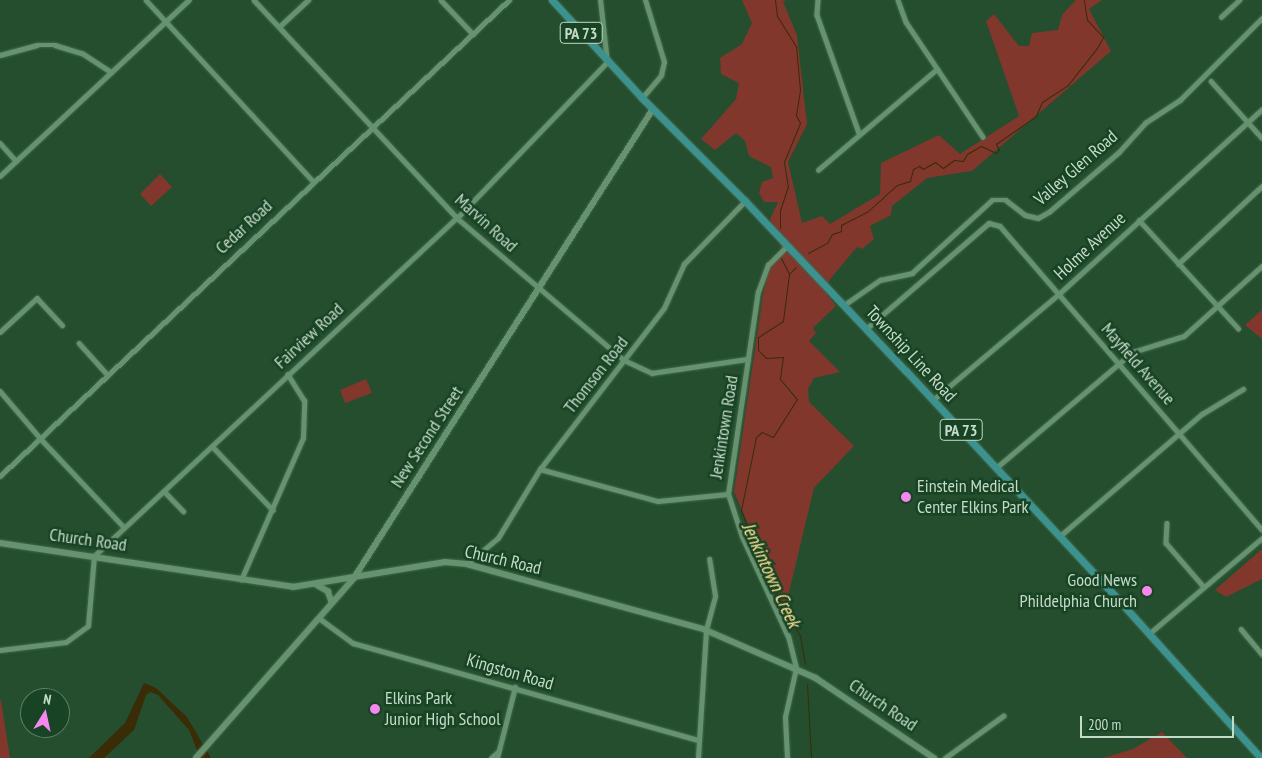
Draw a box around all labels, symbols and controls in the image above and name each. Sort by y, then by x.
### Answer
road number: PA 73 [558,19,604,46]
street label: Valley Glen Road [1030,126,1122,210]
street label: Marvin Road [450,189,522,257]
street label: Cedar Road [211,195,277,259]
street label: Holme Avenue [1050,207,1130,285]
street label: Fairview Road [270,299,348,373]
street label: Township Line Road [861,302,961,406]
street label: Mayfield Avenue [1096,318,1180,410]
street label: Thomson Road [559,332,633,418]
street label: Jenkintown Road [705,374,743,480]
street label: New Second Street [386,382,468,492]
road number: PA 73 [938,416,984,444]
place label: Einstein Medical Center Elkins Park [917,476,1028,518]
marker: Einstein Medical Center Elkins Park [899,490,913,504]
water label: Jenkintown Creek [737,519,805,631]
street label: Church Road [48,524,128,556]
street label: Church Road [463,541,543,579]
place label: Good News Phildelphia Church [1020,570,1137,612]
marker: Good News Phildelphia Church [1141,585,1153,597]
street label: Kingston Road [464,649,556,695]
street label: Church Road [845,674,921,736]
north arrow [20,688,70,738]
place label: Elkins Park Junior High School [385,688,500,731]
text: N [42,690,53,709]
marker: Elkins Park Junior High School [369,703,381,715]
scale bar [1082,706,1236,738]
text: 200 m [1088,715,1121,734]

